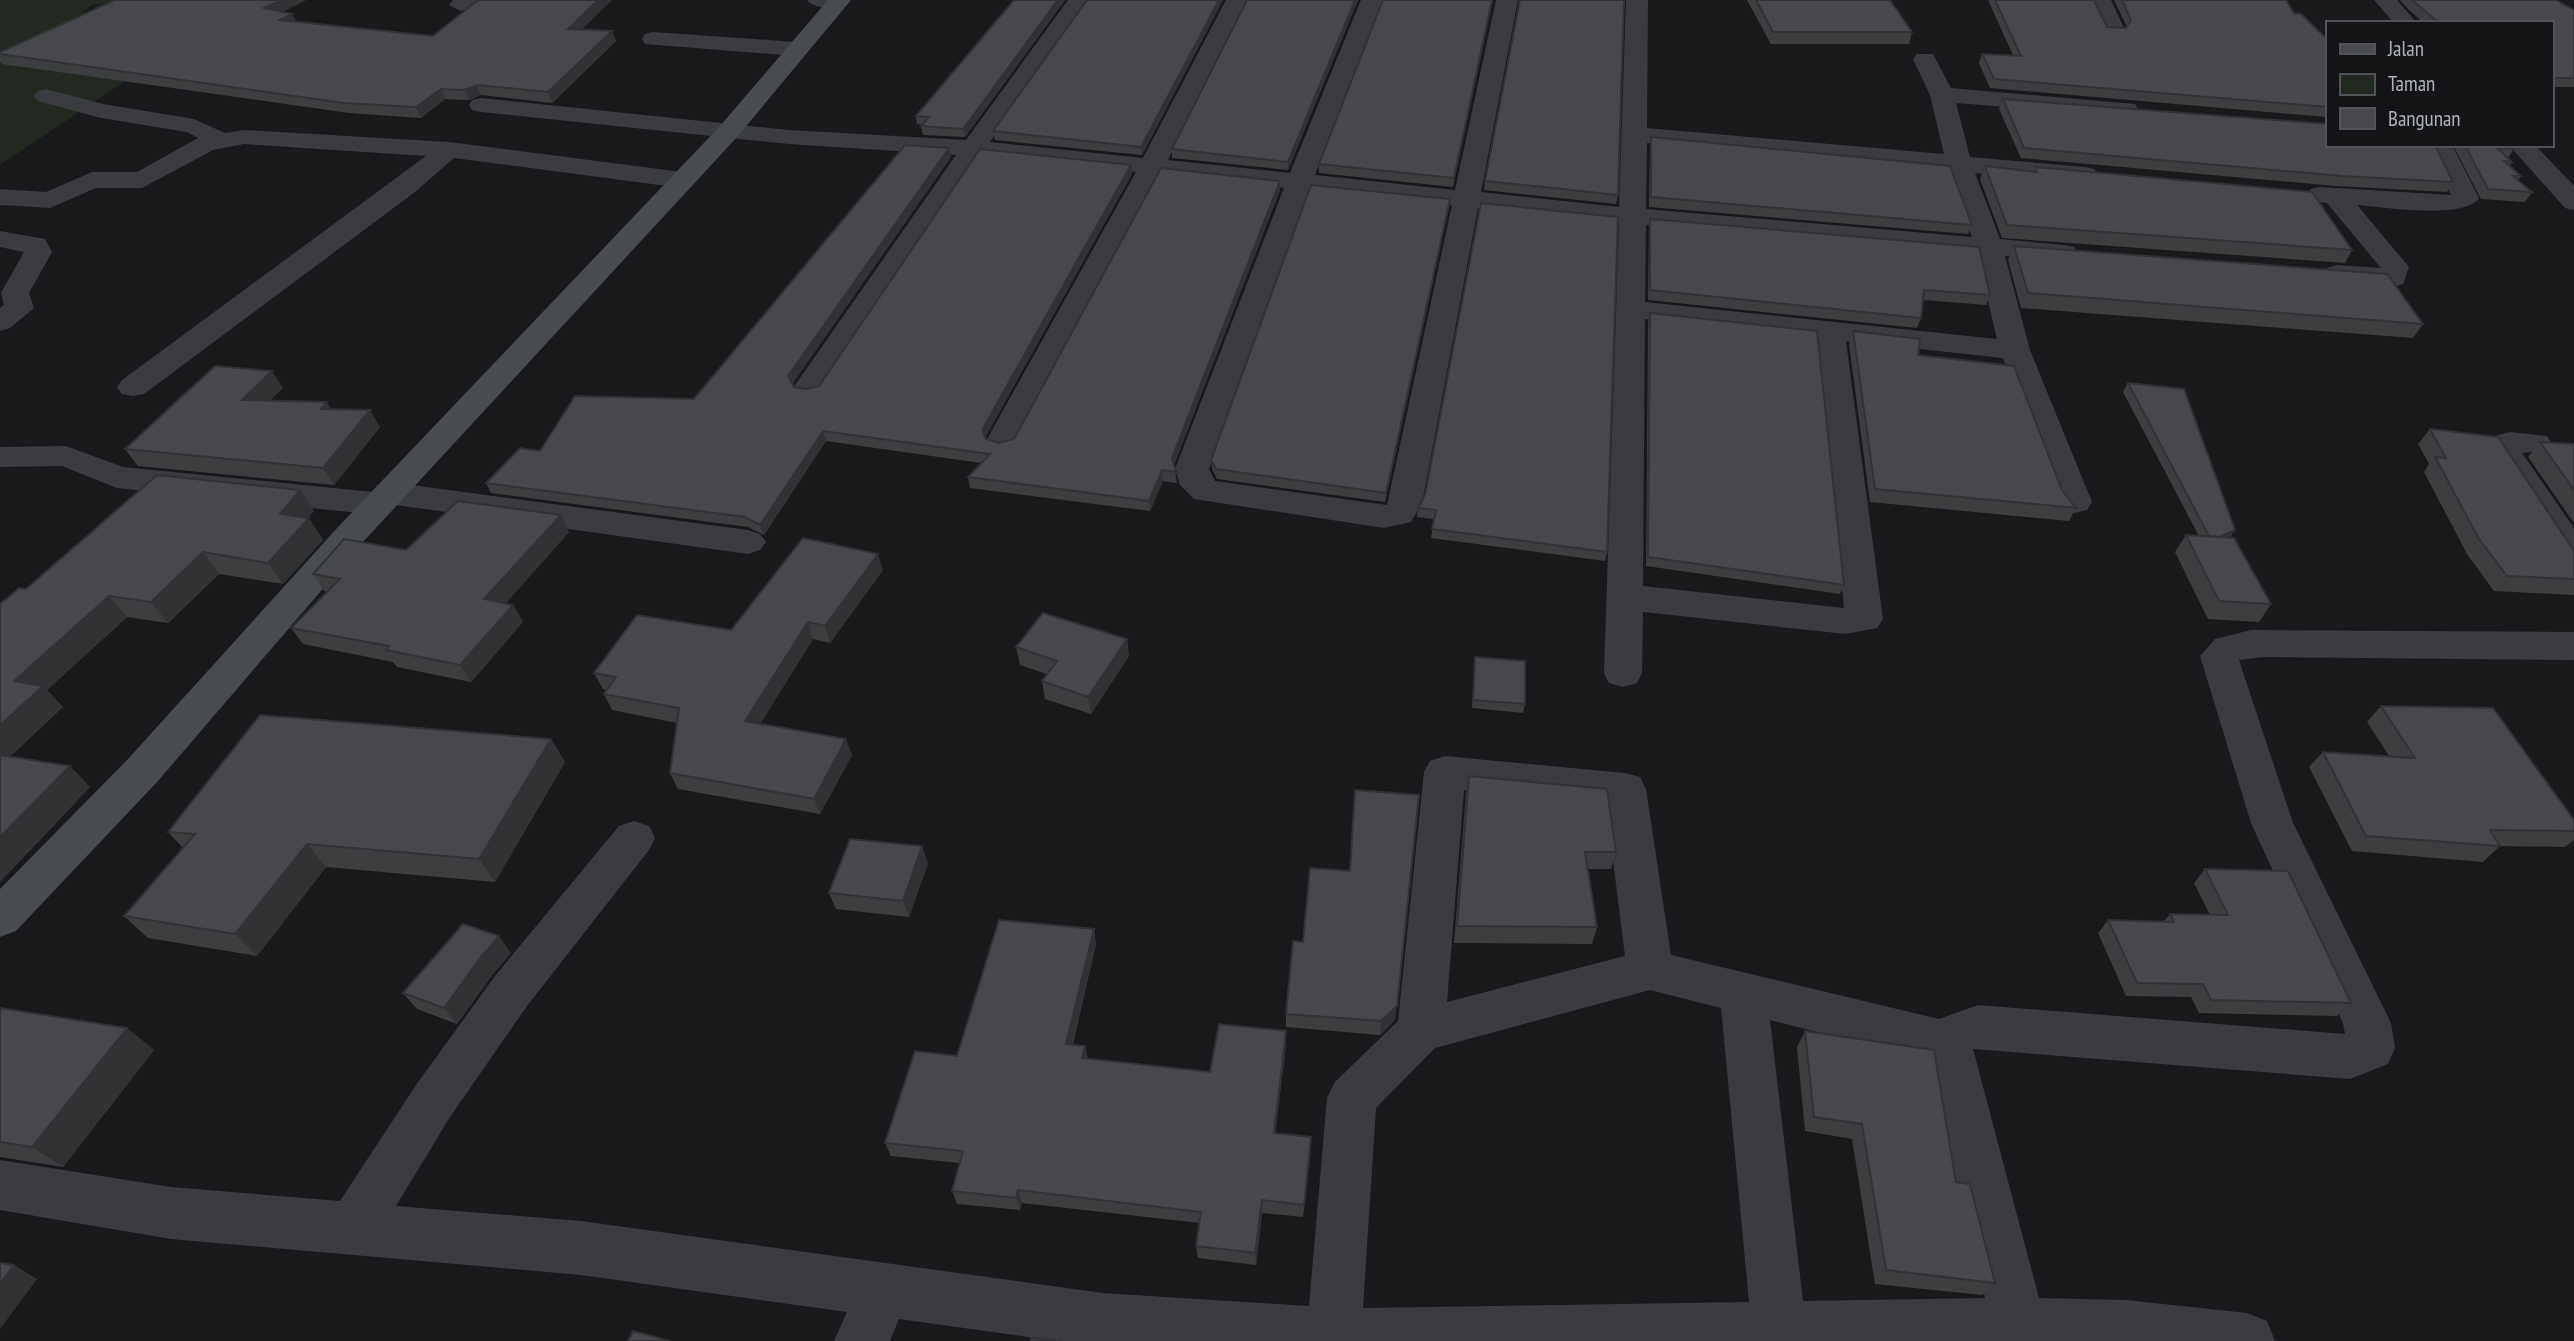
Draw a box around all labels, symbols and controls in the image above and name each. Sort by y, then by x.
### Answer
legend [2326,21,2553,147]
text: Jalan [2387,35,2424,62]
text: Taman [2388,70,2435,97]
text: Bangunan [2388,105,2461,132]

